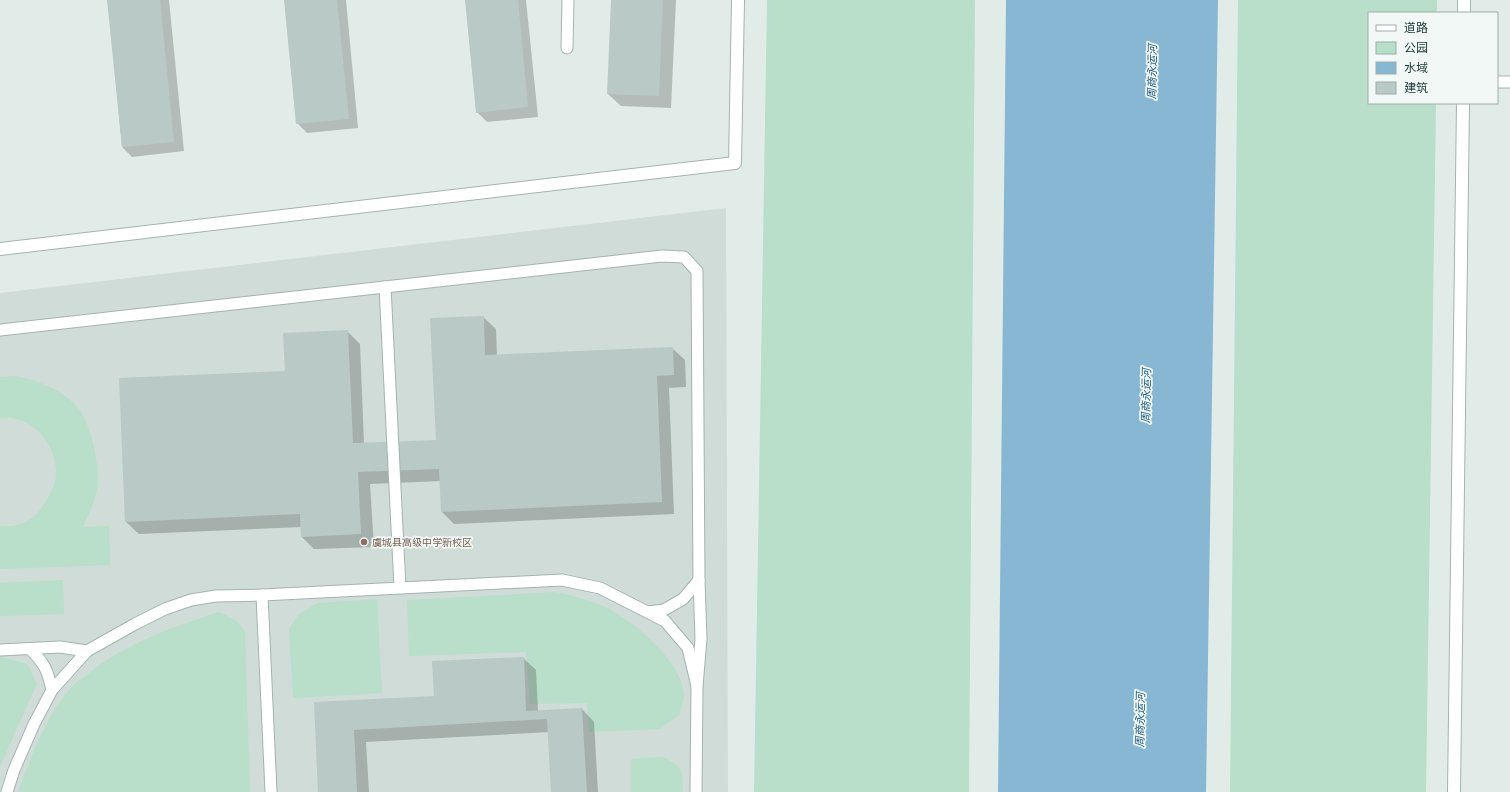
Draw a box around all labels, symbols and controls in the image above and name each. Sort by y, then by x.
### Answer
legend [1368,12,1498,104]
text: 道路 [1404,21,1428,35]
text: 公园 [1404,41,1428,55]
water label: 周商永运河 [1146,42,1160,100]
text: 水域 [1404,61,1428,75]
text: 建筑 [1404,81,1428,95]
water label: 周商永运河 [1140,366,1154,424]
marker: 虞城县高级中学新校区 [359,537,369,547]
place label: 虞城县高级中学新校区 [372,537,472,548]
water label: 周商永运河 [1134,690,1148,748]

